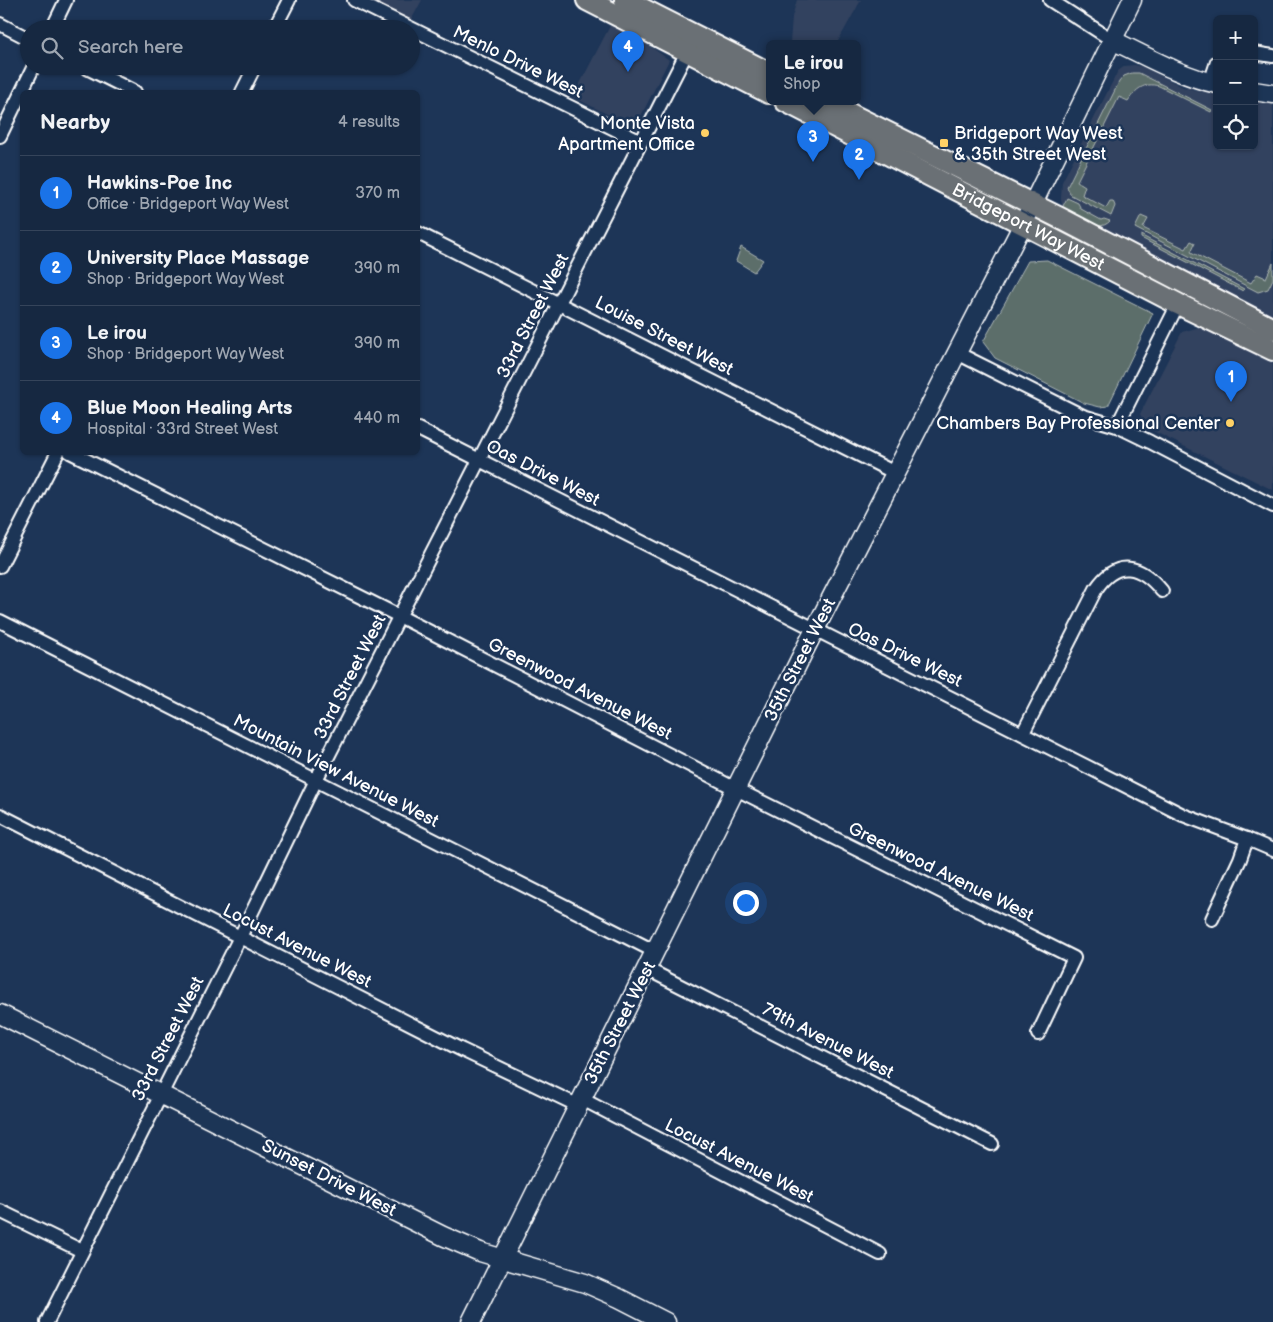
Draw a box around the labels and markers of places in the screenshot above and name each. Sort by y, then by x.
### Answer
pin: 4 [612,31,644,72]
place label: Monte Vista Apartment Office [558,113,695,155]
pin: 3 [797,121,829,162]
place label: Bridgeport Way West & 35th Street West [954,123,1123,165]
marker: Monte Vista Apartment Office [699,127,711,139]
marker: Bridgeport Way West & 35th Street West [938,137,950,149]
pin: 2 [843,139,875,180]
pin: 1 [1215,361,1247,402]
place label: Chambers Bay Professional Center [936,413,1220,434]
marker: Chambers Bay Professional Center [1224,417,1236,429]

